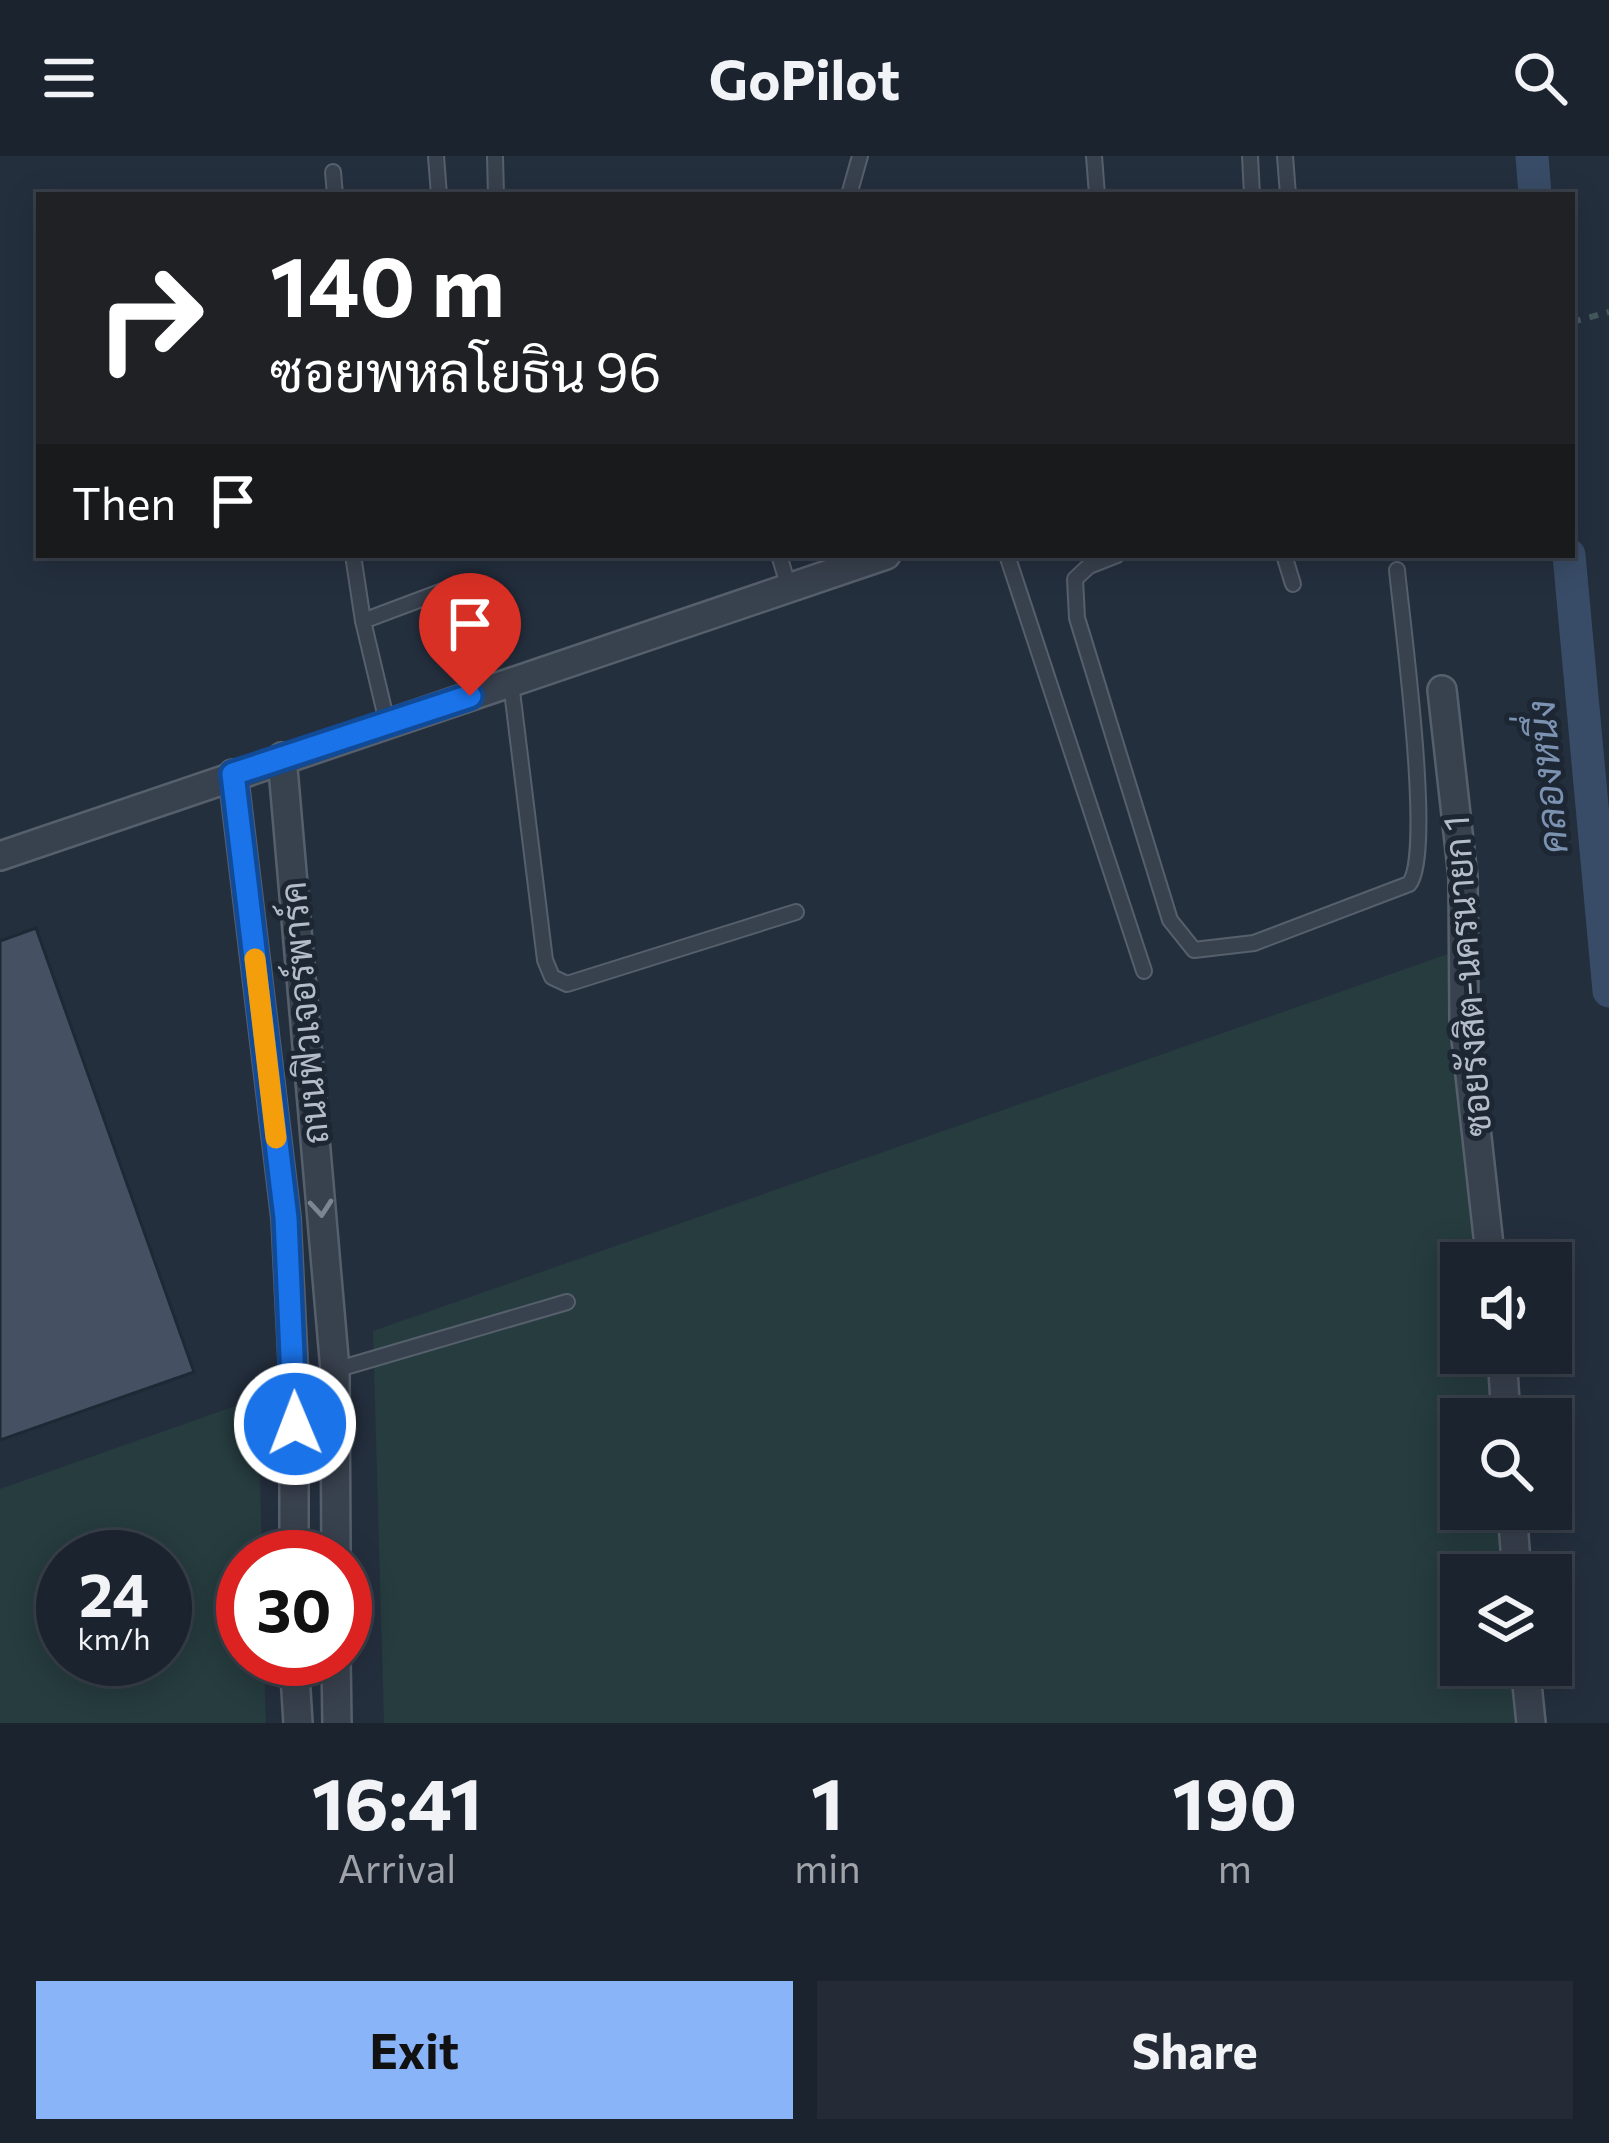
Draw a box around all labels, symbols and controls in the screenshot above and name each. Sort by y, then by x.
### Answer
icon: menu [36,45,102,111]
text: GoPilot [709,45,900,111]
icon: search [1507,45,1573,111]
text: 140 m [270,232,505,334]
icon: right [72,240,228,396]
text: ซอยพหลโยธิน 96 [270,337,661,403]
icon: arrive [200,468,266,534]
text: Then [72,474,176,529]
pin [419,573,521,696]
icon: arrive [437,591,503,657]
water label: คลองหนึ่ง [1508,698,1576,857]
street label: ซอยรังสิต-นครนายก 1 [1432,814,1498,1138]
street label: ถนนฟิวเจอร์พาร์ค [269,880,335,1146]
one-way arrow [308,1199,333,1218]
map controls [1440,1242,1572,1686]
button: sound [1440,1242,1572,1374]
position arrow [232,1361,358,1487]
button: search [1440,1398,1572,1530]
speed limit sign: 30 [216,1530,372,1686]
button: layers [1440,1554,1572,1686]
text: 24 [79,1556,149,1629]
text: km/h [78,1619,150,1656]
text: 16:41 [312,1757,482,1845]
text: 1 [811,1757,844,1845]
text: 190 [1172,1757,1297,1845]
text: Arrival [338,1843,456,1891]
text: min [794,1843,861,1891]
text: m [1218,1843,1252,1891]
button: Exit [36,1981,793,2119]
button: Share [817,1981,1573,2119]

